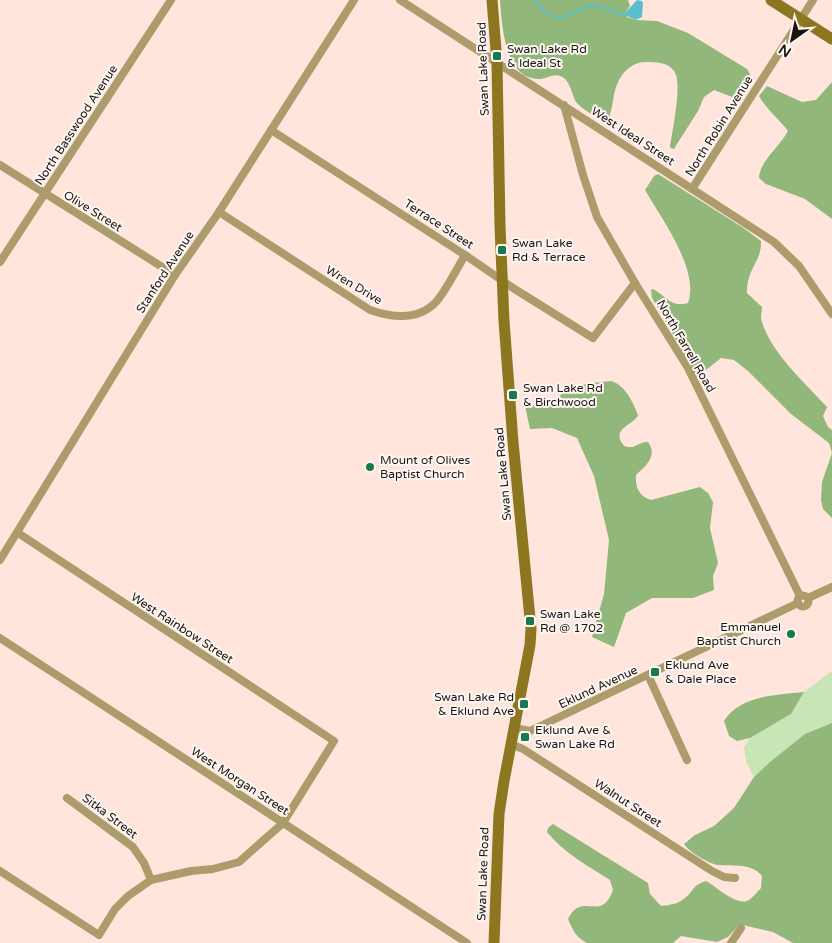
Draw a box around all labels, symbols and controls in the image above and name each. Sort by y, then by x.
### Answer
north arrow [767,15,817,65]
street label: Swan Lake Road [474,22,492,116]
text: N [776,40,795,61]
place label: Swan Lake Rd & Ideal St [507,42,587,70]
marker: Swan Lake Rd & Ideal St [491,50,503,62]
street label: North Basswood Avenue [32,62,120,188]
street label: North Robin Avenue [682,73,756,179]
street label: West Ideal Street [589,104,678,168]
street label: Olive Street [61,188,125,235]
street label: Terrace Street [402,196,477,252]
street label: Stanford Avenue [133,228,197,316]
place label: Swan Lake Rd & Terrace [512,236,586,264]
marker: Swan Lake Rd & Terrace [496,244,508,256]
street label: Wren Drive [323,263,385,307]
street label: North Farrell Road [654,297,718,395]
place label: Swan Lake Rd & Birchwood [523,381,603,409]
marker: Swan Lake Rd & Birchwood [507,389,519,401]
street label: Swan Lake Road [492,427,514,521]
place label: Mount of Olives Baptist Church [380,453,471,481]
marker: Mount of Olives Baptist Church [364,461,376,473]
street label: West Rainbow Street [128,590,236,667]
place label: Swan Lake Rd @ 1702 [540,607,603,635]
marker: Swan Lake Rd @ 1702 [524,615,536,627]
place label: Emmanuel Baptist Church [696,620,781,648]
marker: Emmanuel Baptist Church [785,628,797,640]
place label: Eklund Ave & Dale Place [665,658,737,686]
street label: Eklund Avenue [556,663,640,711]
marker: Eklund Ave & Dale Place [649,666,661,678]
place label: Swan Lake Rd & Eklund Ave [434,690,514,718]
marker: Swan Lake Rd & Eklund Ave [518,698,530,710]
place label: Eklund Ave & Swan Lake Rd [535,723,615,751]
marker: Eklund Ave & Swan Lake Rd [519,731,531,743]
street label: West Morgan Street [188,744,292,818]
street label: Walnut Street [591,776,665,830]
street label: Sitka Street [80,791,141,842]
street label: Swan Lake Road [474,827,492,921]

